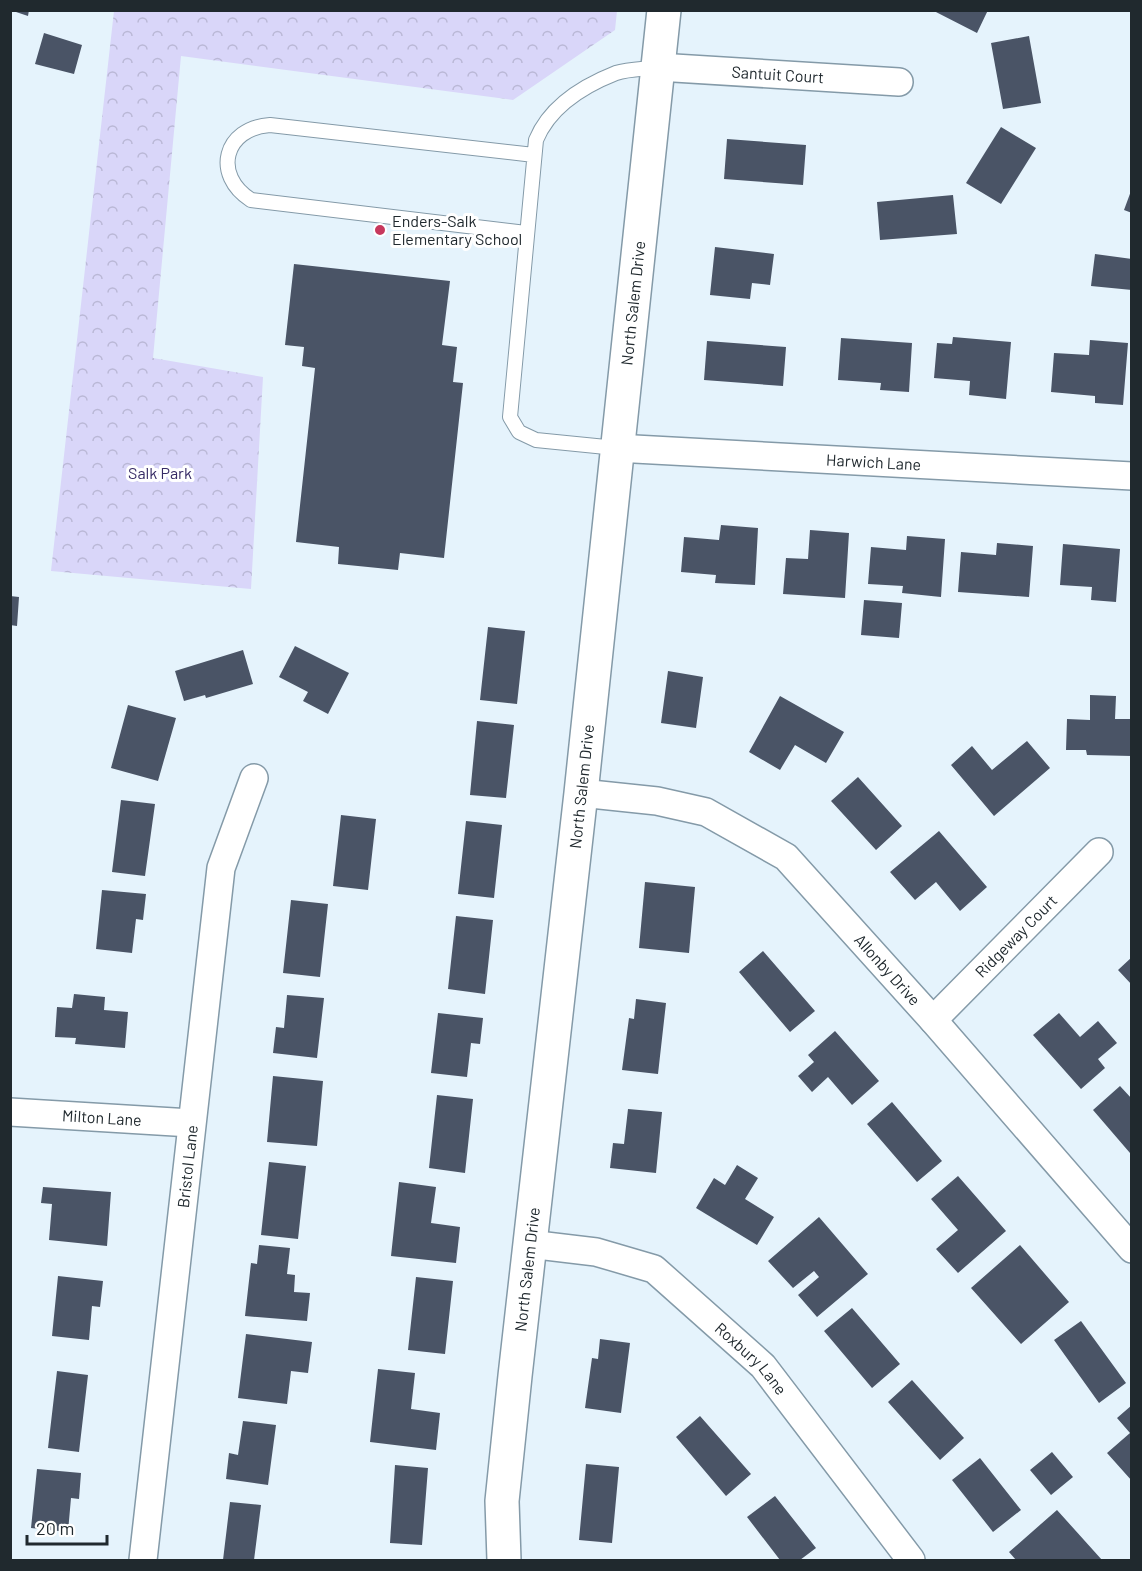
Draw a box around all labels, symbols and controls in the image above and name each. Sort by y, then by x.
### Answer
street label: Santuit Court [731,62,825,86]
place label: Enders-Salk Elementary School [392,211,522,248]
marker: Enders-Salk Elementary School [373,223,387,237]
street label: North Salem Drive [616,240,648,366]
street label: Harwich Lane [826,449,922,474]
park label: Salk Park [128,463,192,482]
street label: North Salem Drive [565,723,597,850]
street label: Ridgeway Court [971,890,1060,981]
street label: Allonby Drive [851,930,925,1009]
street label: Milton Lane [61,1105,142,1129]
street label: Bristol Lane [173,1124,201,1209]
street label: North Salem Drive [510,1206,543,1333]
street label: Roxbury Lane [711,1318,791,1398]
scale bar [27,1508,106,1546]
text: 20 m [36,1517,74,1539]

